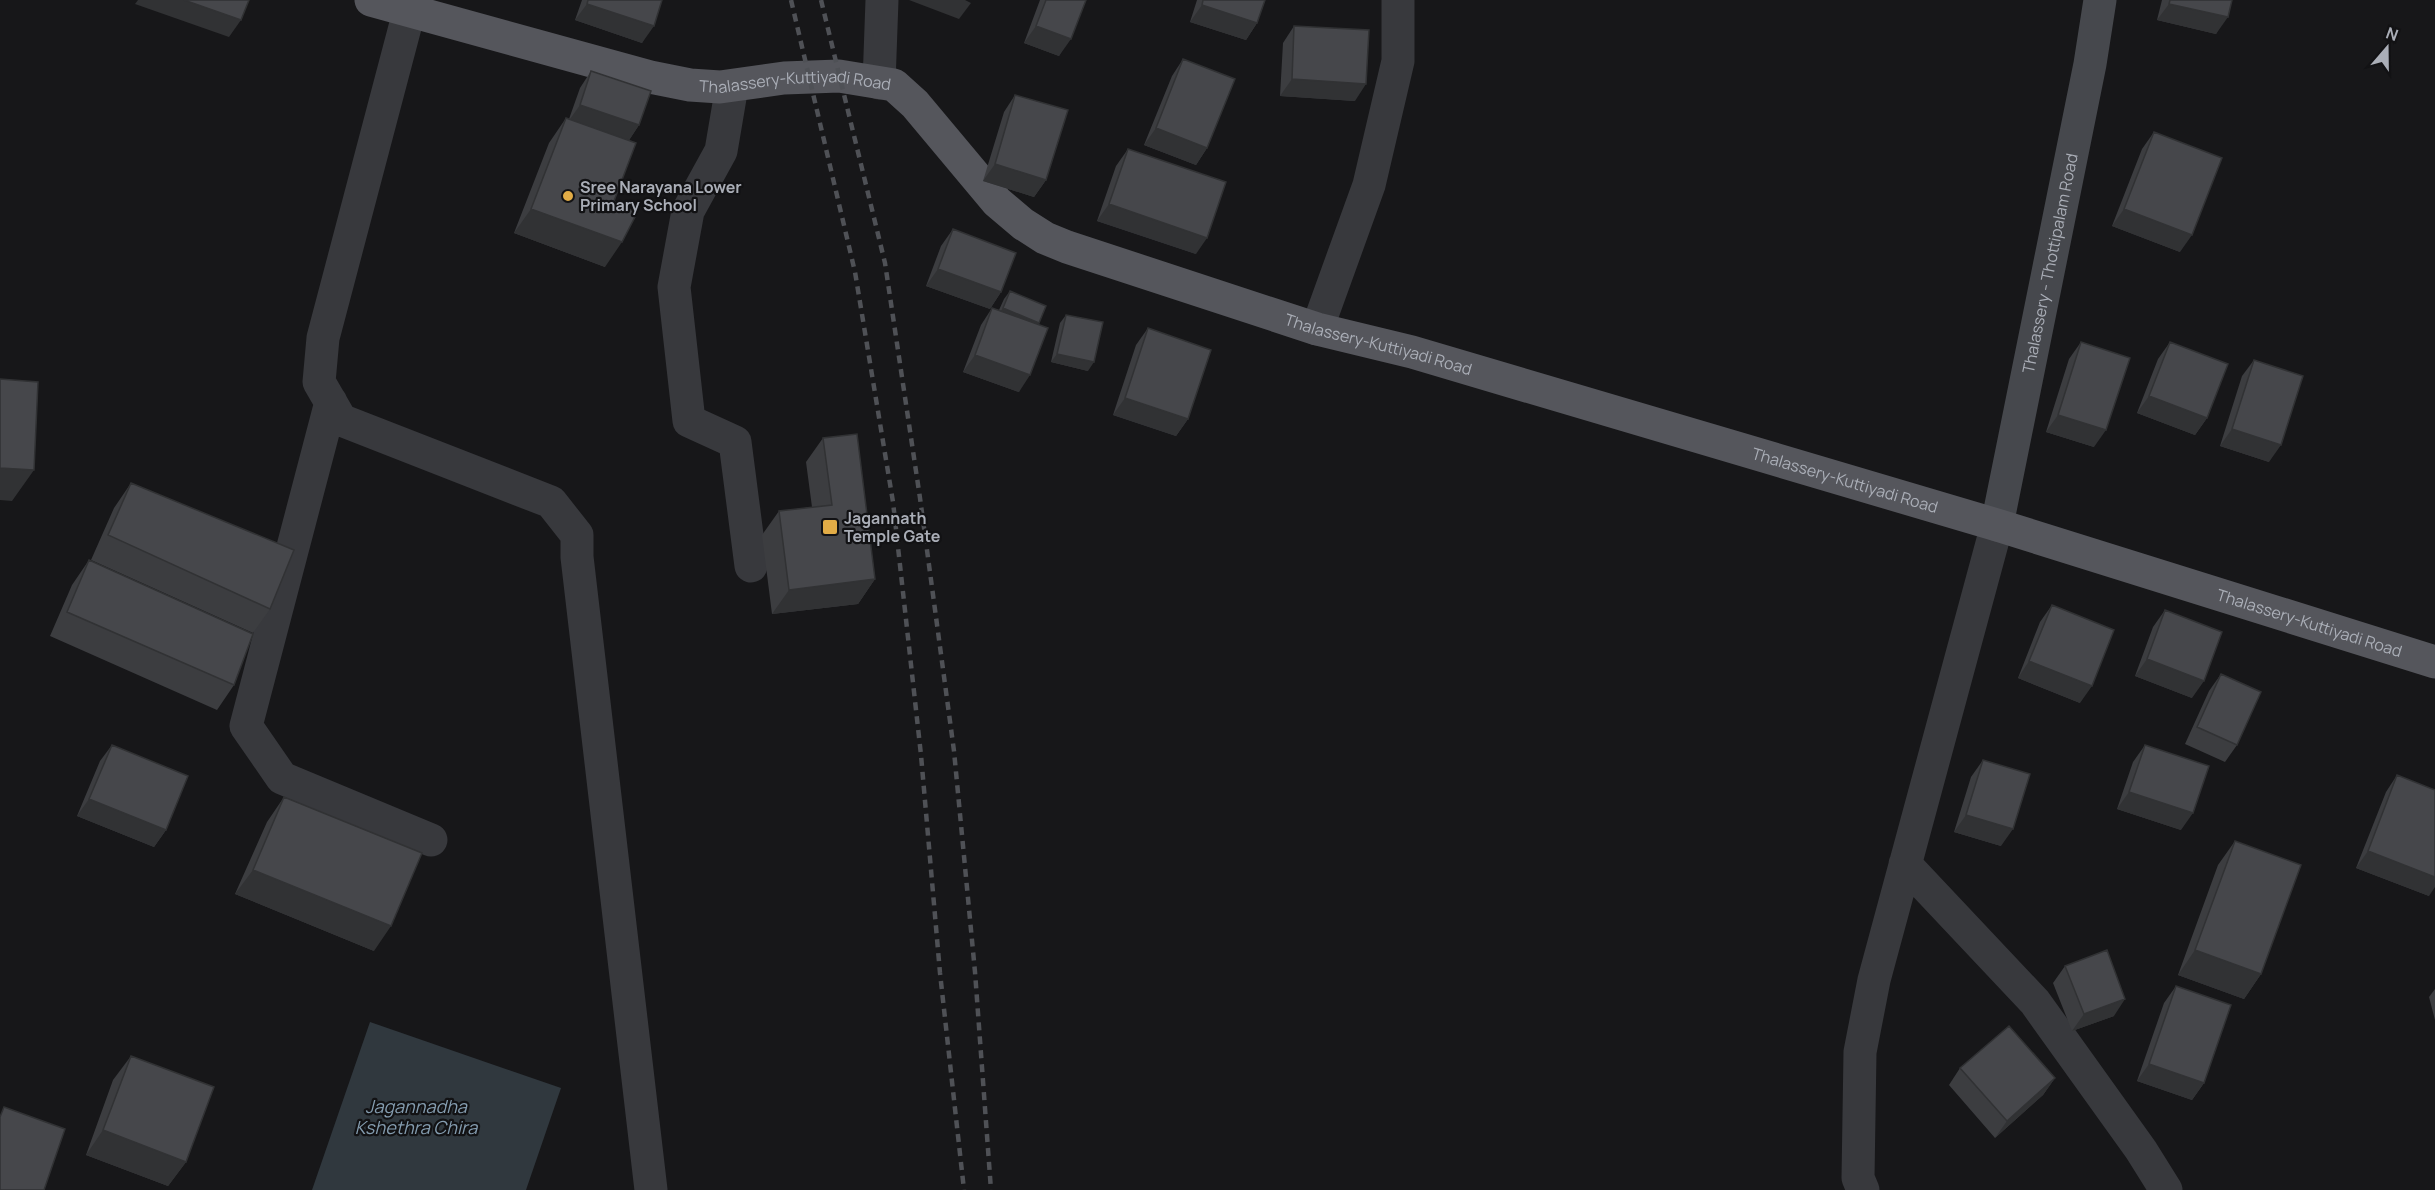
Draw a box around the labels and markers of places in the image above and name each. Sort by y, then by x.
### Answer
place label: Sree Narayana Lower Primary School [580,176,742,216]
marker: Sree Narayana Lower Primary School [561,189,575,203]
place label: Jagannath Temple Gate [844,507,941,547]
marker: Jagannath Temple Gate [821,518,839,536]

